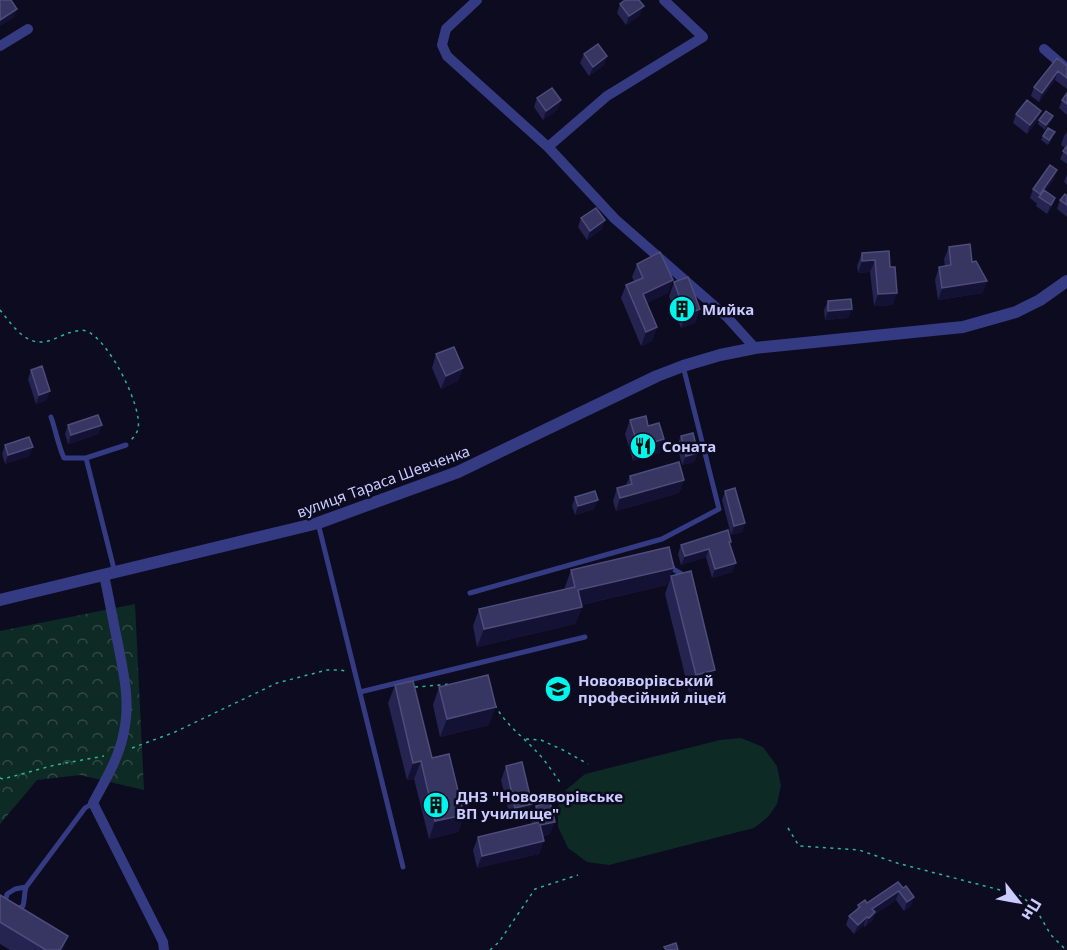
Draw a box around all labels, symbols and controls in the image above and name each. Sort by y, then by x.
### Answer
building icon: Мийка [667,294,697,324]
place label: Мийка [702,299,754,319]
restaurant icon: Соната [628,431,658,461]
place label: Соната [662,436,716,456]
street label: вулиця Тараса Шевченка [294,440,472,522]
place label: Новояворівський професійний ліцей [578,670,727,707]
school or university icon: Новояворівський професійний ліцей [543,674,573,704]
place label: ДНЗ "Новояворівське ВП училище" [456,786,623,823]
building icon: ДНЗ "Новояворівське ВП училище" [421,790,451,820]
north arrow [989,872,1049,932]
text: Пн [1017,894,1047,925]

